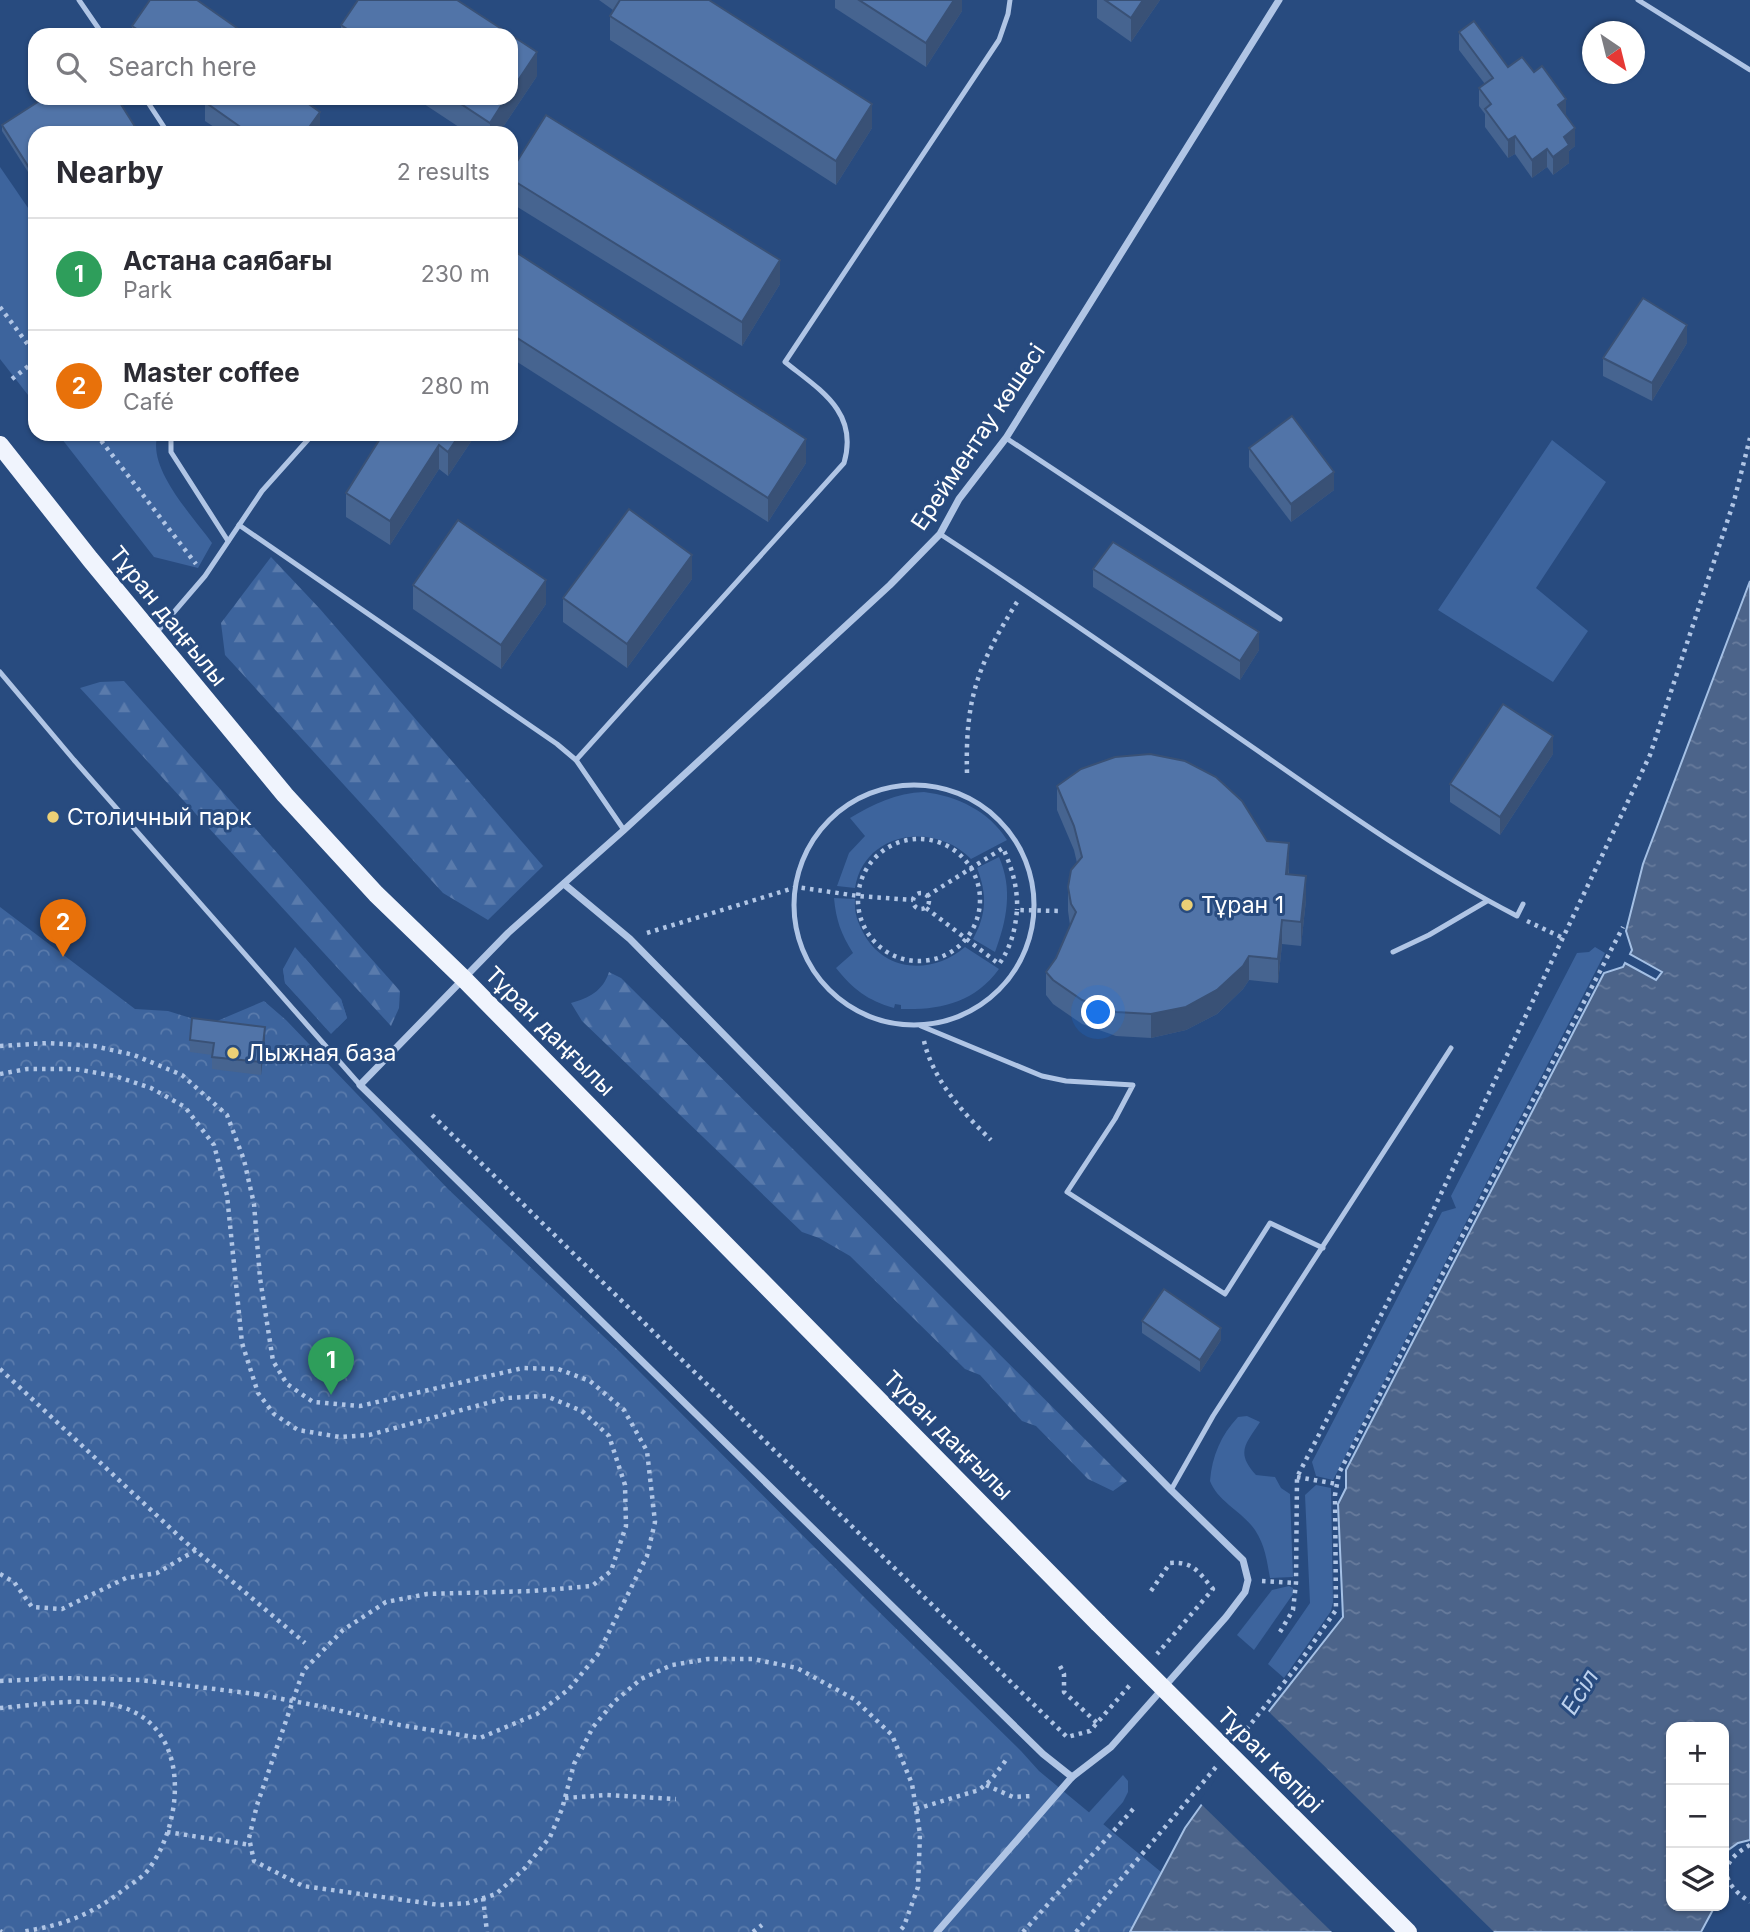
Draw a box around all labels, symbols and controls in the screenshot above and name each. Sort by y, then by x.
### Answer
north arrow [1582,21,1645,84]
search box [28,28,518,105]
icon: search [52,48,90,86]
text: Search here [108,51,257,82]
text: Nearby [56,154,164,190]
text: 2 results [397,158,490,186]
text: Астана саябағы [123,245,332,276]
text: 1 [74,260,84,288]
text: 230 m [421,260,490,288]
text: Park [123,276,172,304]
street label: Ерейментау көшесі [905,338,1051,536]
text: Master coffee [123,357,300,388]
text: 2 [72,372,86,400]
text: 280 m [421,372,490,400]
text: Café [123,388,174,416]
street label: Тұран даңғылы [103,540,233,692]
place label: Столичный парк [67,803,252,831]
marker: Столичный парк [45,809,61,825]
place label: Тұран 1 [1201,891,1284,919]
marker: Тұран 1 [1179,897,1195,913]
pin: 2 [40,899,86,957]
street label: Тұран даңғылы [479,960,621,1102]
your location [1081,995,1115,1029]
place label: Лыжная база [247,1039,396,1067]
marker: Лыжная база [225,1045,241,1061]
pin: 1 [308,1337,354,1395]
street label: Тұран даңғылы [877,1364,1019,1506]
water label: Есіл [1555,1664,1605,1720]
street label: Тұран көпірі [1211,1701,1329,1819]
map controls [1666,1722,1729,1911]
button: + [1666,1722,1729,1785]
button: − [1666,1785,1729,1848]
button: layers [1666,1848,1729,1911]

